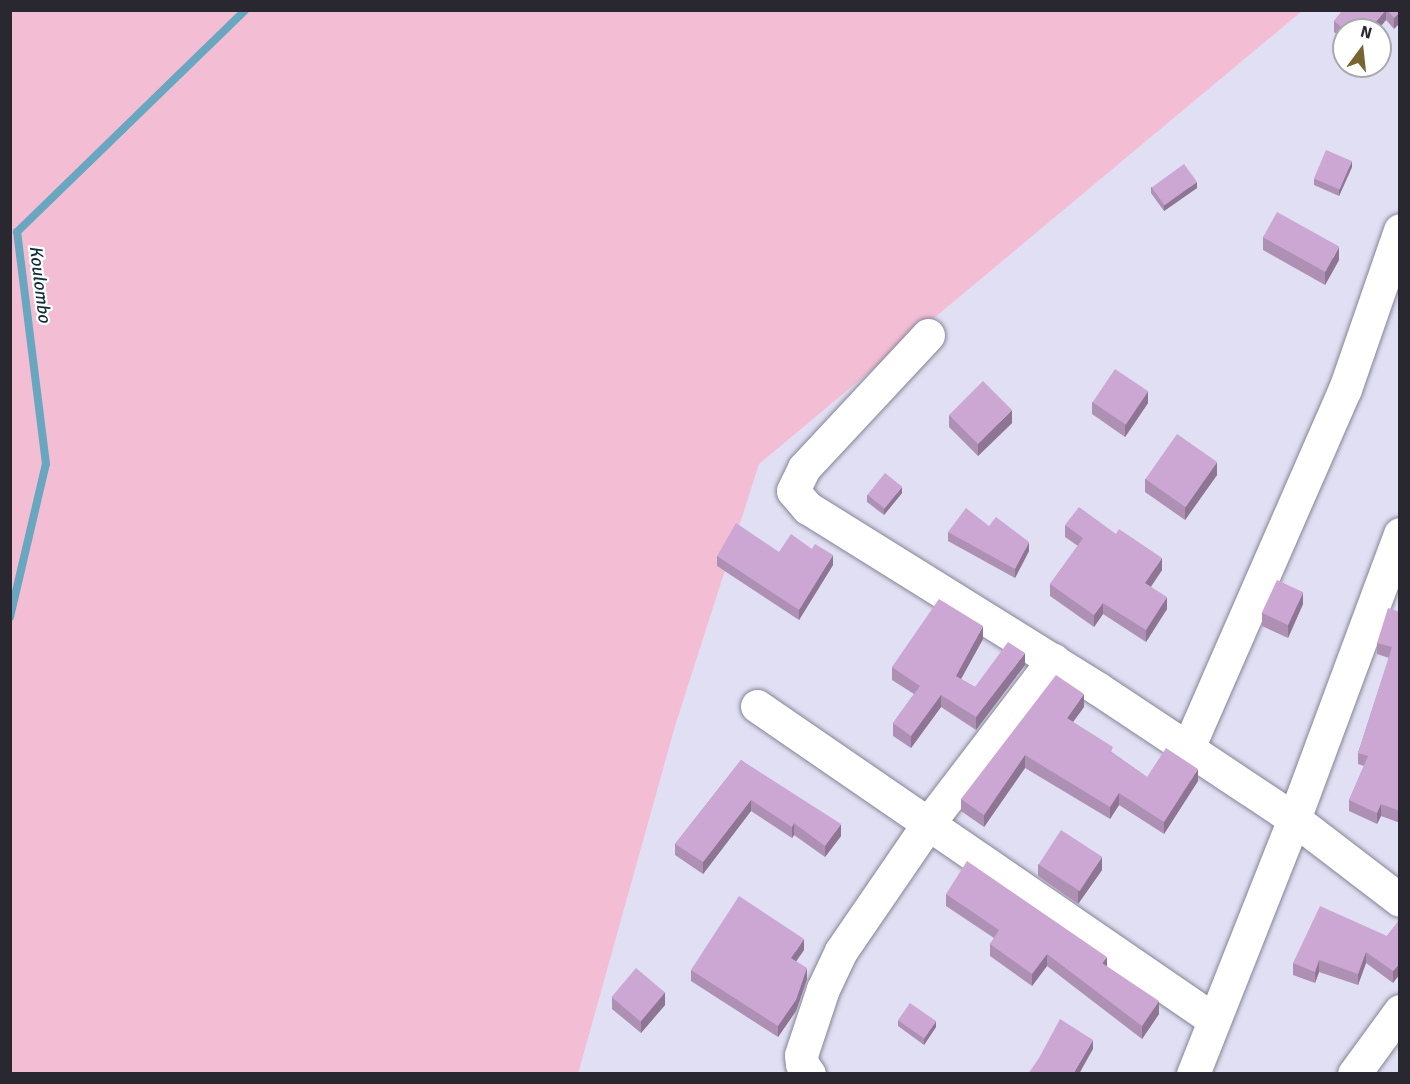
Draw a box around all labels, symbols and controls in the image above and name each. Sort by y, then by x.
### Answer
north arrow [1332,18,1392,78]
text: N [1358,21,1374,44]
water label: Koulombo [25,244,55,324]

